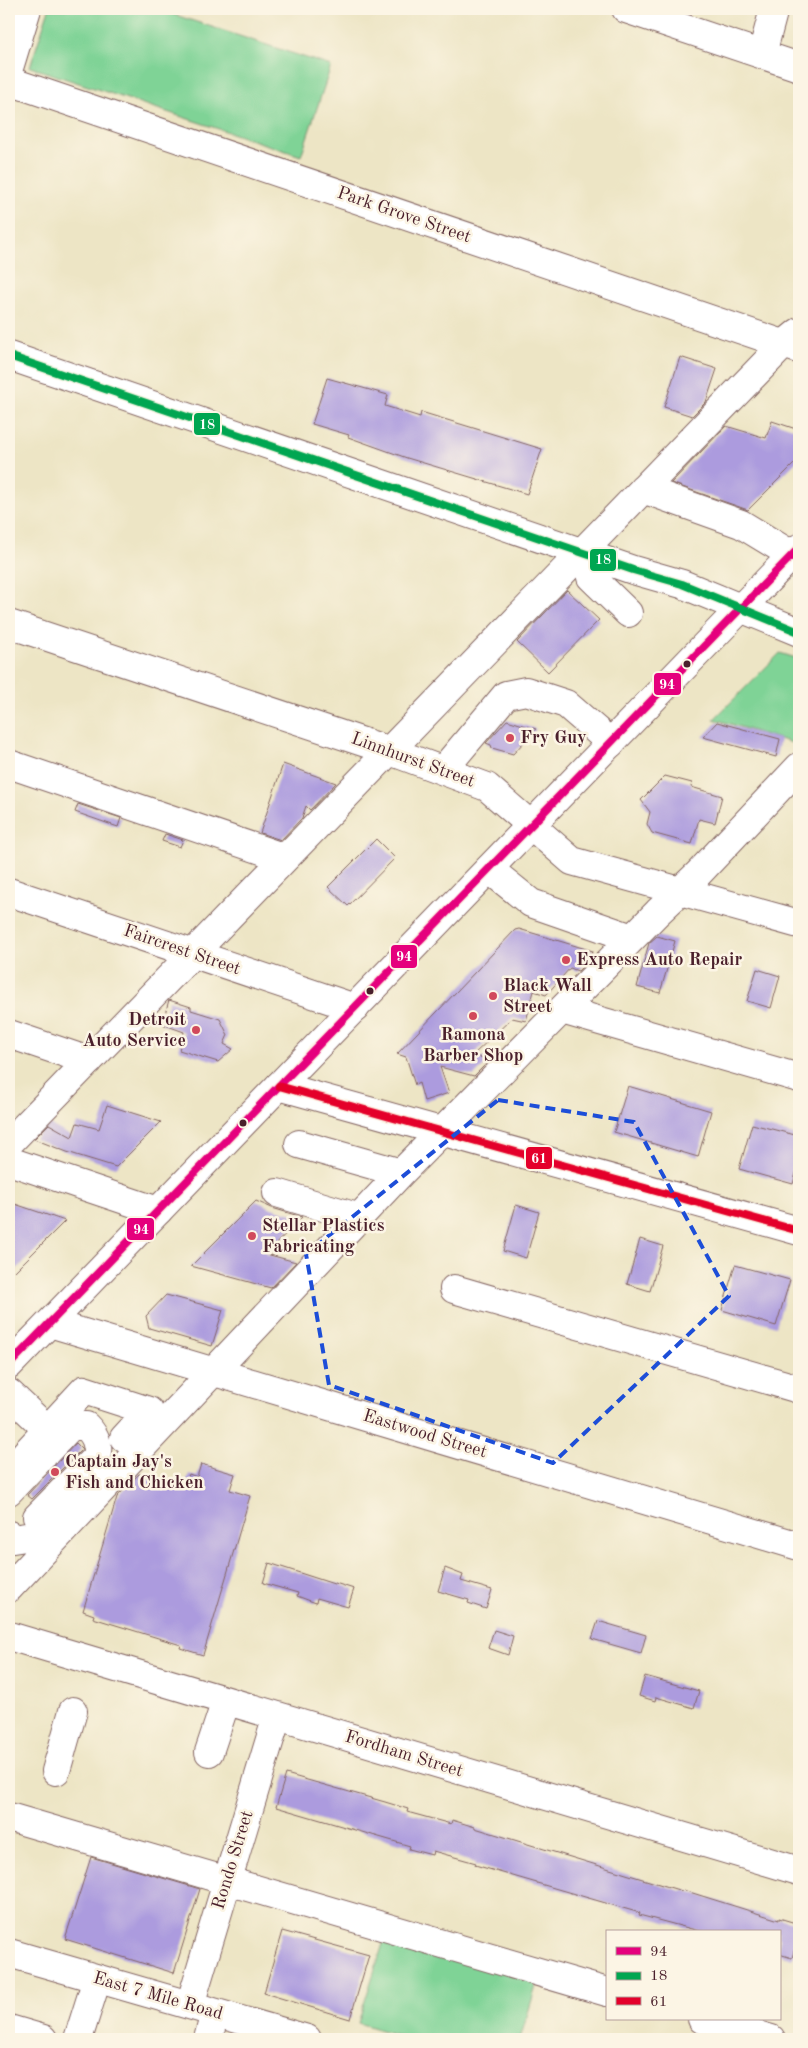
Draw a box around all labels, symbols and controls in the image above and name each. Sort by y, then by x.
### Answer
street label: Park Grove Street [335,184,473,246]
line badge: 18 [193,412,221,436]
text: 18 [199,418,215,432]
line badge: 18 [589,548,617,572]
text: 18 [595,553,611,567]
unlabelled marker [682,659,692,669]
line badge: 94 [653,672,682,696]
text: 94 [659,678,675,692]
street label: Linnhurst Street [349,729,477,791]
place label: Fry Guy [520,729,587,747]
marker: Fry Guy [504,732,516,744]
street label: Faircrest Street [121,922,243,978]
line badge: 94 [390,944,418,969]
text: 94 [396,950,412,964]
place label: Express Auto Repair [576,951,742,969]
marker: Express Auto Repair [560,954,572,966]
place label: Black Wall Street [503,977,592,1016]
unlabelled marker [365,986,375,996]
marker: Black Wall Street [487,990,499,1002]
marker: Ramona Barber Shop [467,1010,479,1022]
place label: Detroit Auto Service [83,1011,186,1050]
marker: Detroit Auto Service [190,1024,202,1036]
place label: Ramona Barber Shop [423,1026,523,1065]
unlabelled marker [238,1118,248,1128]
line badge: 61 [525,1146,553,1170]
text: 61 [531,1152,547,1166]
line badge: 94 [126,1217,155,1241]
place label: Stellar Plastics Fabricating [262,1217,385,1256]
text: 94 [133,1223,149,1237]
marker: Stellar Plastics Fabricating [246,1230,258,1242]
street label: Eastwood Street [361,1407,489,1461]
place label: Captain Jay's Fish and Chicken [65,1453,203,1492]
marker: Captain Jay's Fish and Chicken [49,1466,61,1478]
street label: Fordham Street [343,1728,465,1780]
street label: Rondo Street [209,1808,257,1912]
legend [606,1930,780,2020]
text: 94 [650,1945,667,1960]
street label: East 7 Mile Road [91,1969,225,2023]
text: 18 [650,1969,667,1984]
text: 61 [650,1995,667,2010]

